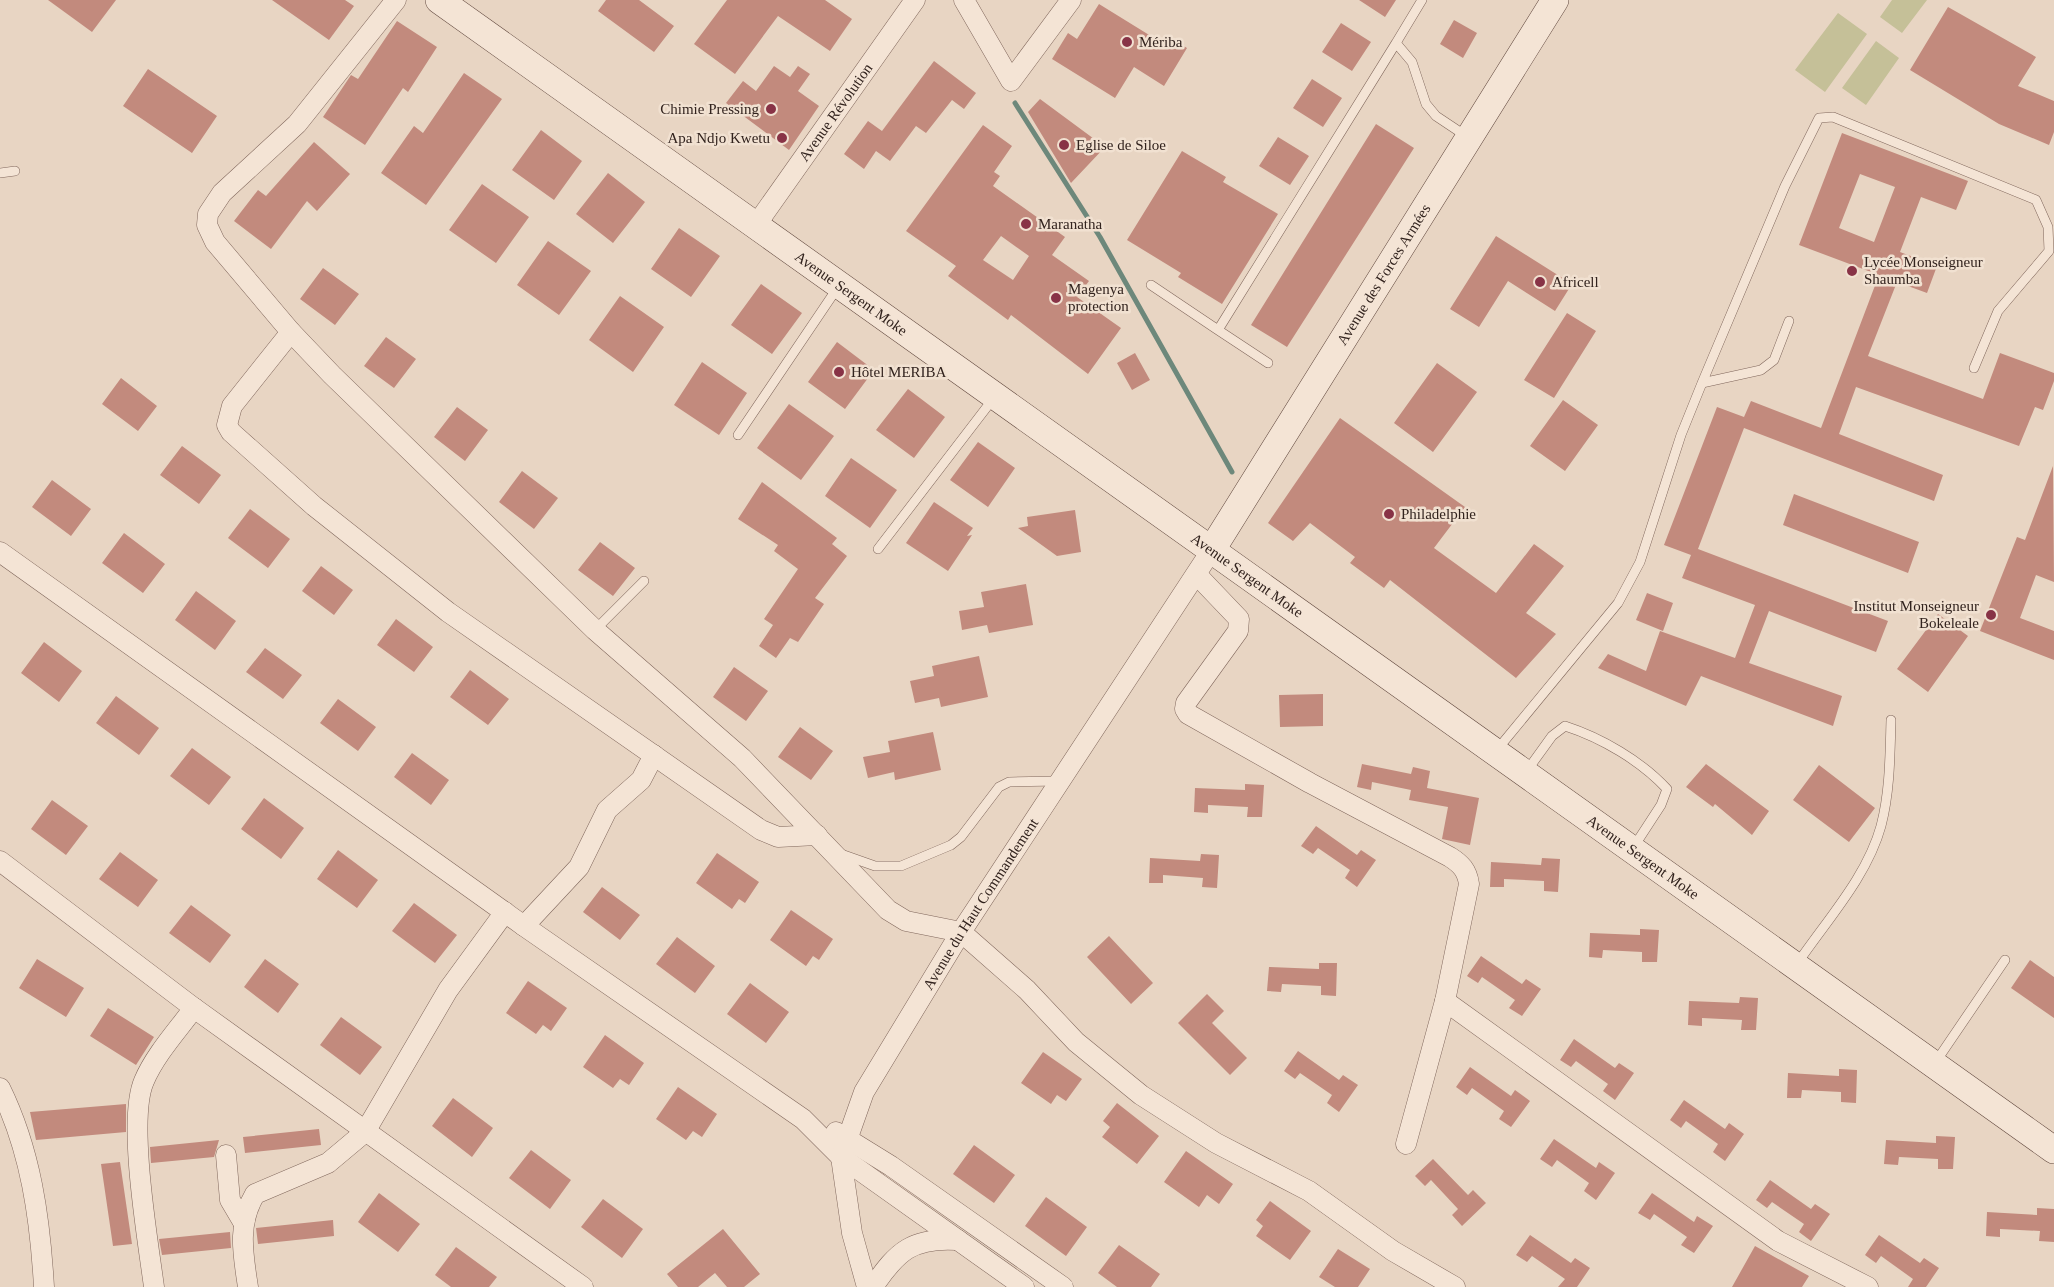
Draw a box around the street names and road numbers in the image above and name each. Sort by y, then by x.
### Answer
street label: Avenue Révolution [796,60,876,164]
street label: Avenue des Forces Armées [1334,201,1434,348]
street label: Avenue Sergent Moke [792,248,911,339]
street label: Avenue Sergent Moke [1188,530,1306,621]
street label: Avenue Sergent Moke [1584,812,1702,903]
street label: Avenue du Haut Commandement [920,815,1042,993]

